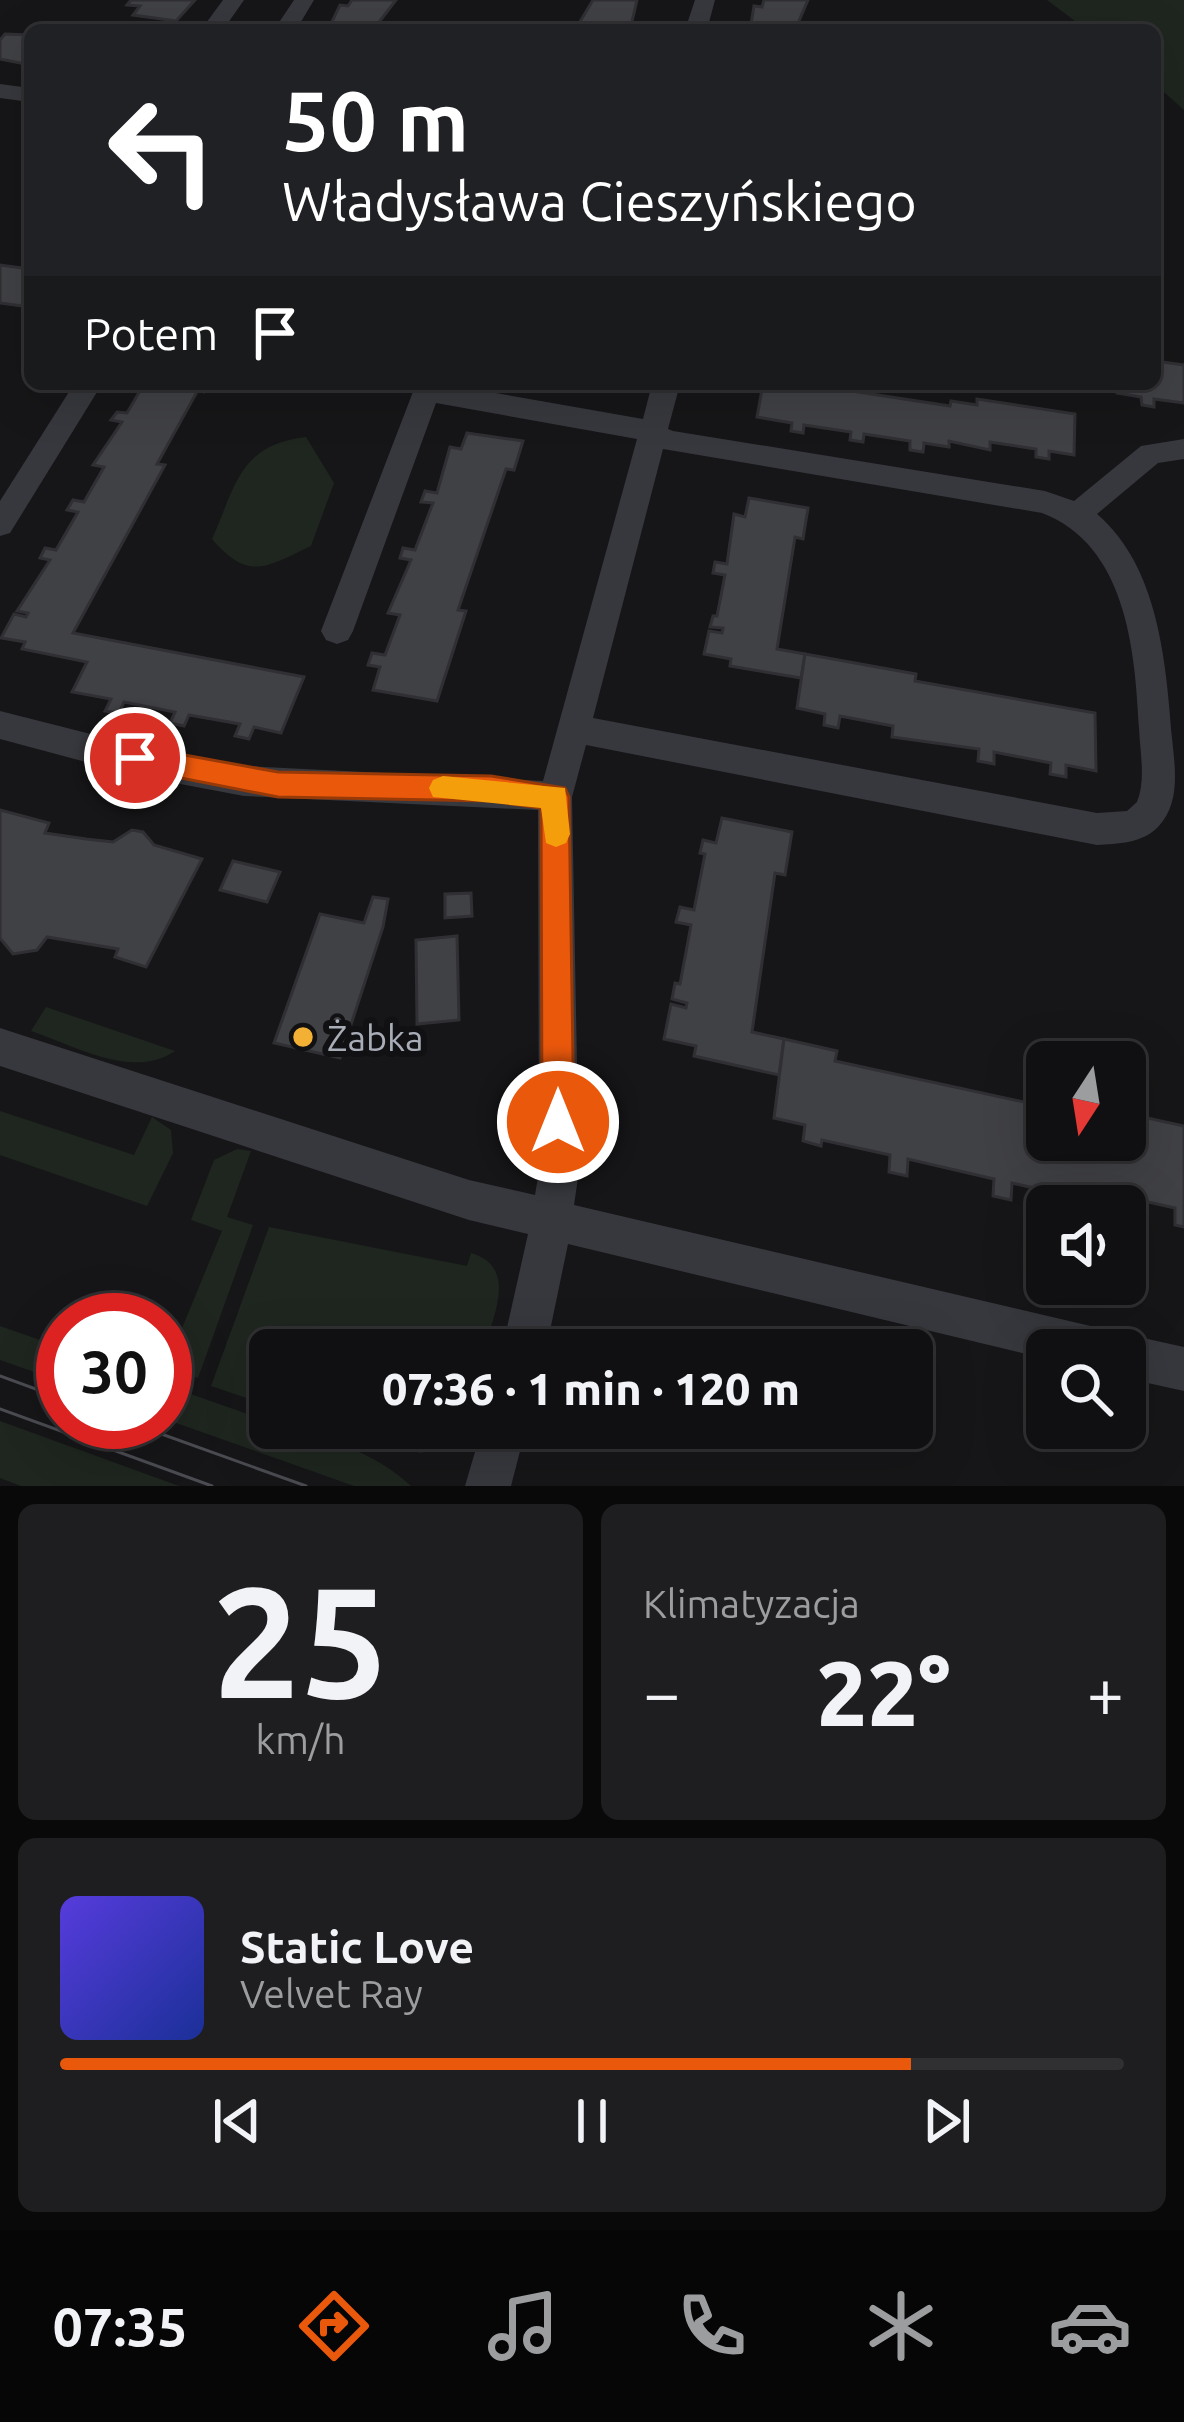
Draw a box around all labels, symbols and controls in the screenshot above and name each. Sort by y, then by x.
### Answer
icon: left [84,72,240,228]
text: 50 m [282,73,469,167]
text: Władysława Cieszyńskiego [282,171,917,231]
icon: arrive [242,300,308,366]
text: Potem [84,308,218,359]
pin [84,707,186,809]
icon: arrive [102,725,168,791]
place label: Żabka [327,1017,424,1058]
marker: Żabka [290,1024,316,1050]
north arrow [1026,1041,1146,1161]
map controls [1026,1041,1146,1449]
position arrow [495,1059,621,1185]
button: sound [1026,1185,1146,1305]
speed limit sign: 30 [36,1293,192,1449]
button: search [1026,1329,1146,1449]
text: 07:36 · 1 min · 120 m [382,1363,800,1414]
text: 25 [213,1553,388,1727]
text: Klimatyzacja [643,1582,860,1625]
text: 22° [816,1642,951,1743]
text: − [643,1655,680,1729]
text: + [1087,1655,1124,1729]
text: km/h [255,1718,346,1761]
text: Static Love [240,1921,474,1972]
text: Velvet Ray [240,1972,423,2015]
icon: previous [204,2088,270,2154]
icon: pause [559,2088,625,2154]
icon: next [914,2088,980,2154]
icon: directions [292,2284,376,2368]
icon: music [481,2284,565,2368]
icon: phone [670,2284,754,2368]
icon: climate [859,2284,943,2368]
icon: car [1048,2284,1132,2368]
text: 07:35 [52,2296,188,2356]

